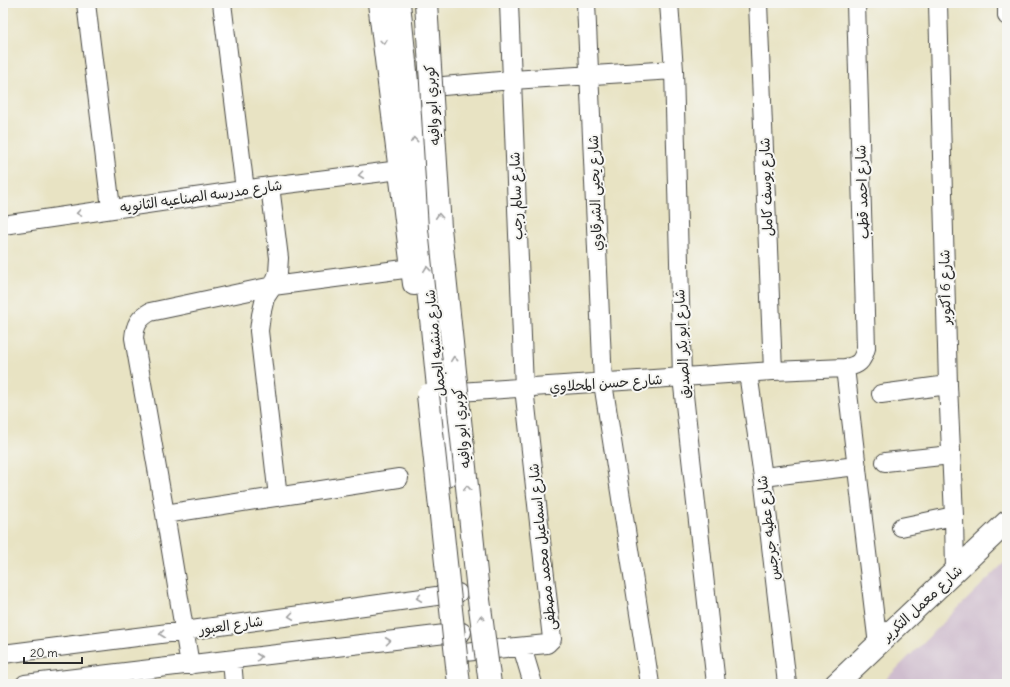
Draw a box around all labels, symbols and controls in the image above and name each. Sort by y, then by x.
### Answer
one-way arrow [379,39,388,45]
street label: كوبري ابو وافيه [420,64,446,146]
street label: شارع يحيى الشرقاوي [584,135,608,251]
one-way arrow [410,137,419,143]
street label: شارع يوسف كامل [755,137,778,237]
street label: شارع احمد قطب [851,144,874,240]
street label: شارع سالم رجب [505,151,529,240]
one-way arrow [358,170,364,179]
street label: شارع مدرسه الصناعيه الثانويه [119,176,283,217]
one-way arrow [76,208,83,217]
one-way arrow [435,213,444,219]
street label: شارع 6 أكتوبر [935,249,956,326]
one-way arrow [423,266,432,272]
street label: شارع منشيه الجمل [420,288,451,397]
street label: شارع ابو بكر الصديق [670,289,695,399]
one-way arrow [449,356,458,362]
street label: شارع حسن المحلاوي [549,370,663,398]
street label: كوبري ابو وافيه [448,387,476,469]
street label: شارع اسماعيل محمد مصطفى [524,462,561,631]
street label: شارع عطيه جرجس [753,474,784,581]
one-way arrow [463,485,472,491]
street label: شارع معمل التكرير [877,561,967,646]
one-way arrow [416,593,423,602]
one-way arrow [288,611,294,620]
street label: شارع العبور [197,612,264,640]
one-way arrow [477,614,486,621]
one-way arrow [159,629,165,638]
one-way arrow [385,637,391,646]
scale bar [24,639,82,665]
text: 20 m [30,645,58,660]
one-way arrow [256,652,262,661]

